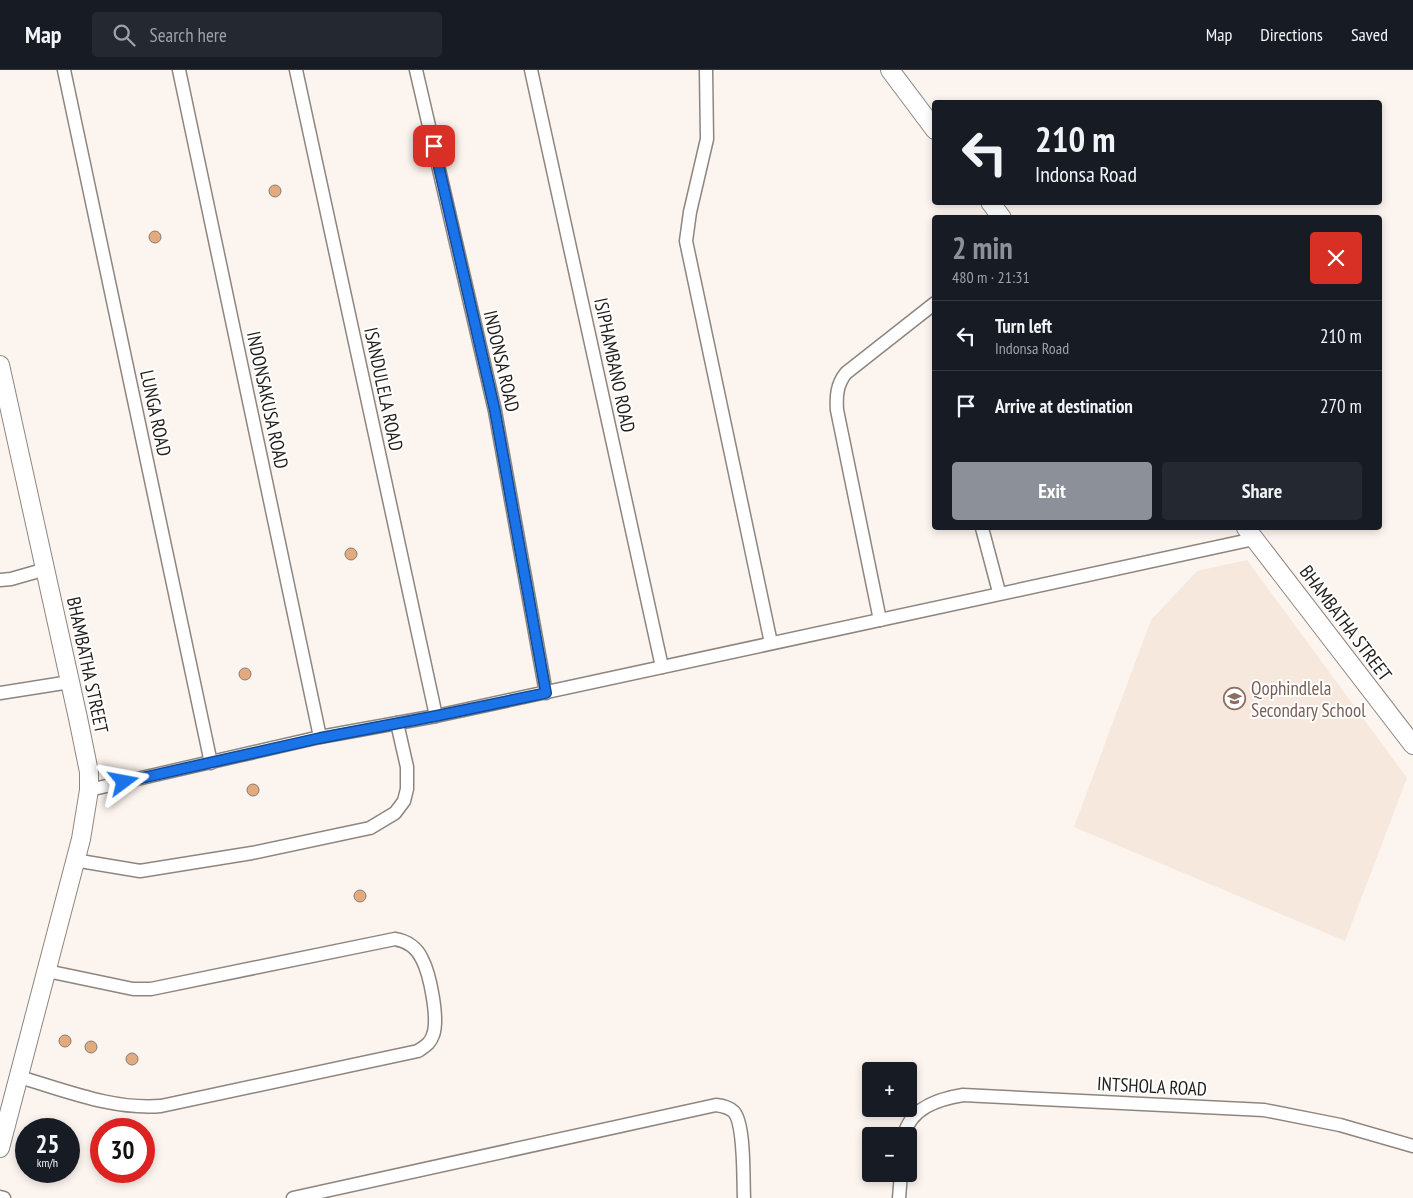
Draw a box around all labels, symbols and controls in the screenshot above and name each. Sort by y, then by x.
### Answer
search box [92,12,442,57]
text: Map [25,19,62,50]
icon: search [110,21,138,49]
text: Search here [150,23,227,47]
text: Map [1206,23,1232,46]
text: Directions [1260,23,1323,46]
text: Saved [1351,23,1388,46]
text: 210 m [1035,116,1116,162]
icon: left [952,120,1017,185]
pin [413,125,455,167]
icon: arrive [420,132,448,160]
text: Indonsa Road [1035,160,1137,188]
text: 2 min [952,228,1013,267]
button: close [1310,232,1362,284]
text: 480 m · 21:31 [952,267,1030,287]
street label: ISIPHAMBANO ROAD [589,295,641,435]
street label: INDONSA ROAD [479,308,525,414]
text: Turn left [995,314,1052,338]
icon: left [952,322,980,350]
text: 210 m [1320,324,1362,348]
street label: ISANDULELA ROAD [359,325,409,453]
street label: INDONSAKUSA ROAD [242,329,294,471]
text: Indonsa Road [995,338,1069,358]
street label: LUNGA ROAD [135,368,177,458]
icon: arrive [952,392,980,420]
text: Arrive at destination [995,394,1133,418]
text: 270 m [1320,394,1362,418]
button: Exit [952,462,1152,520]
button: Share [1162,462,1362,520]
street label: BHAMBATHA STREET [1295,560,1398,686]
street label: BHAMBATHA STREET [62,595,114,736]
place label: Qophindlela Secondary School [1251,676,1366,722]
school or university icon: Qophindlela Secondary School [1223,687,1247,711]
position arrow [97,755,149,807]
map controls [862,1062,917,1182]
button: + [862,1062,917,1117]
street label: INTSHOLA ROAD [1097,1071,1208,1101]
speed limit sign: 30 [90,1118,155,1183]
button: − [862,1127,917,1182]
text: 25 [36,1128,59,1160]
text: km/h [37,1155,58,1170]

